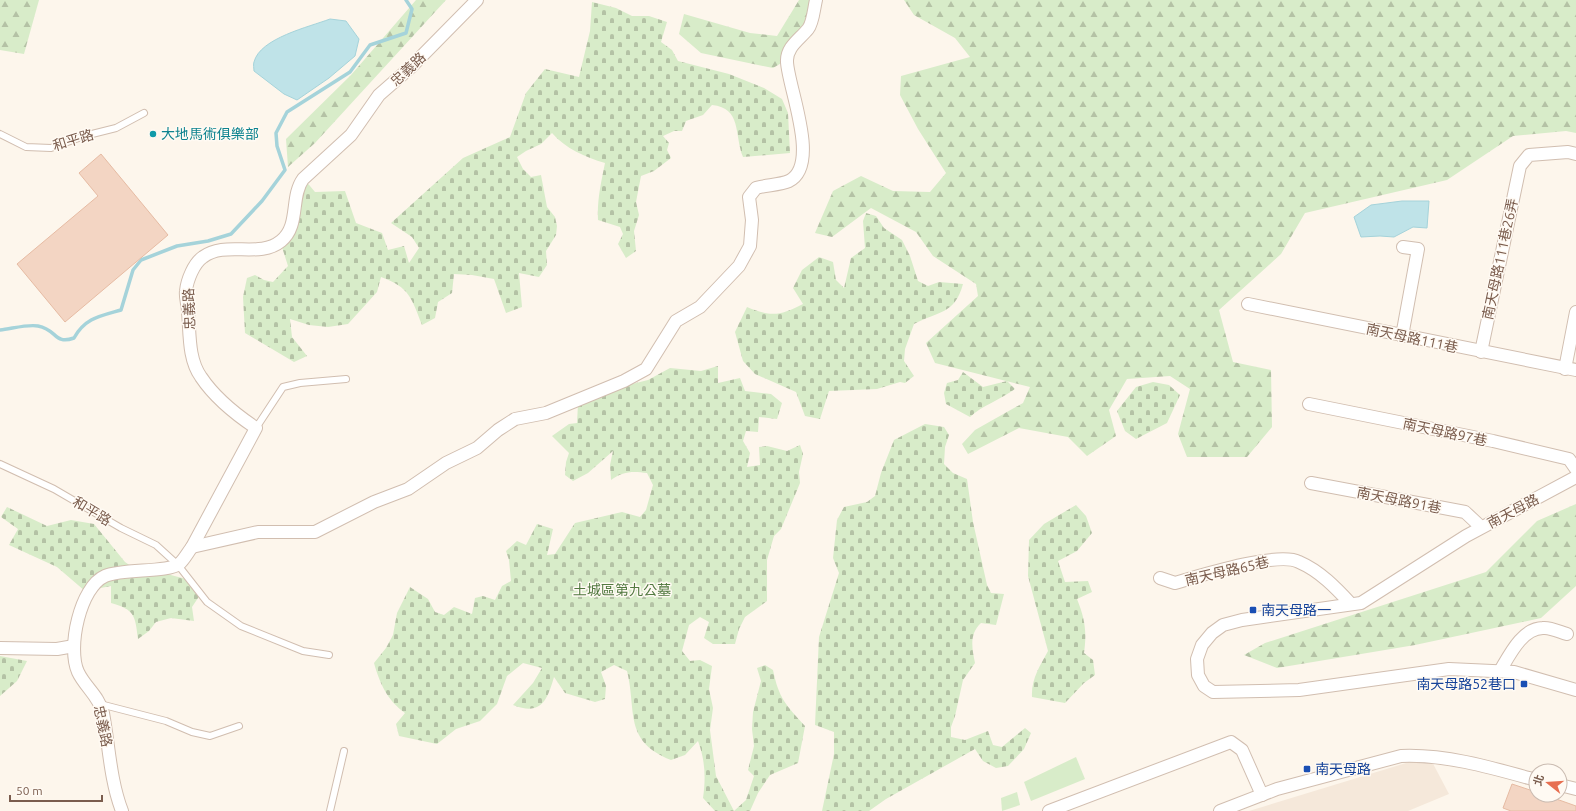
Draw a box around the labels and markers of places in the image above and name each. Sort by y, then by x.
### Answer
place label: 大地馬術俱樂部 [161,126,259,142]
marker: 大地馬術俱樂部 [148,129,158,139]
place label: 南天母路一 [1261,602,1331,618]
marker: 南天母路一 [1248,605,1258,615]
place label: 南天母路52巷口 [1416,676,1516,692]
marker: 南天母路52巷口 [1519,679,1529,689]
place label: 南天母路 [1315,761,1371,777]
marker: 南天母路 [1302,764,1312,774]

